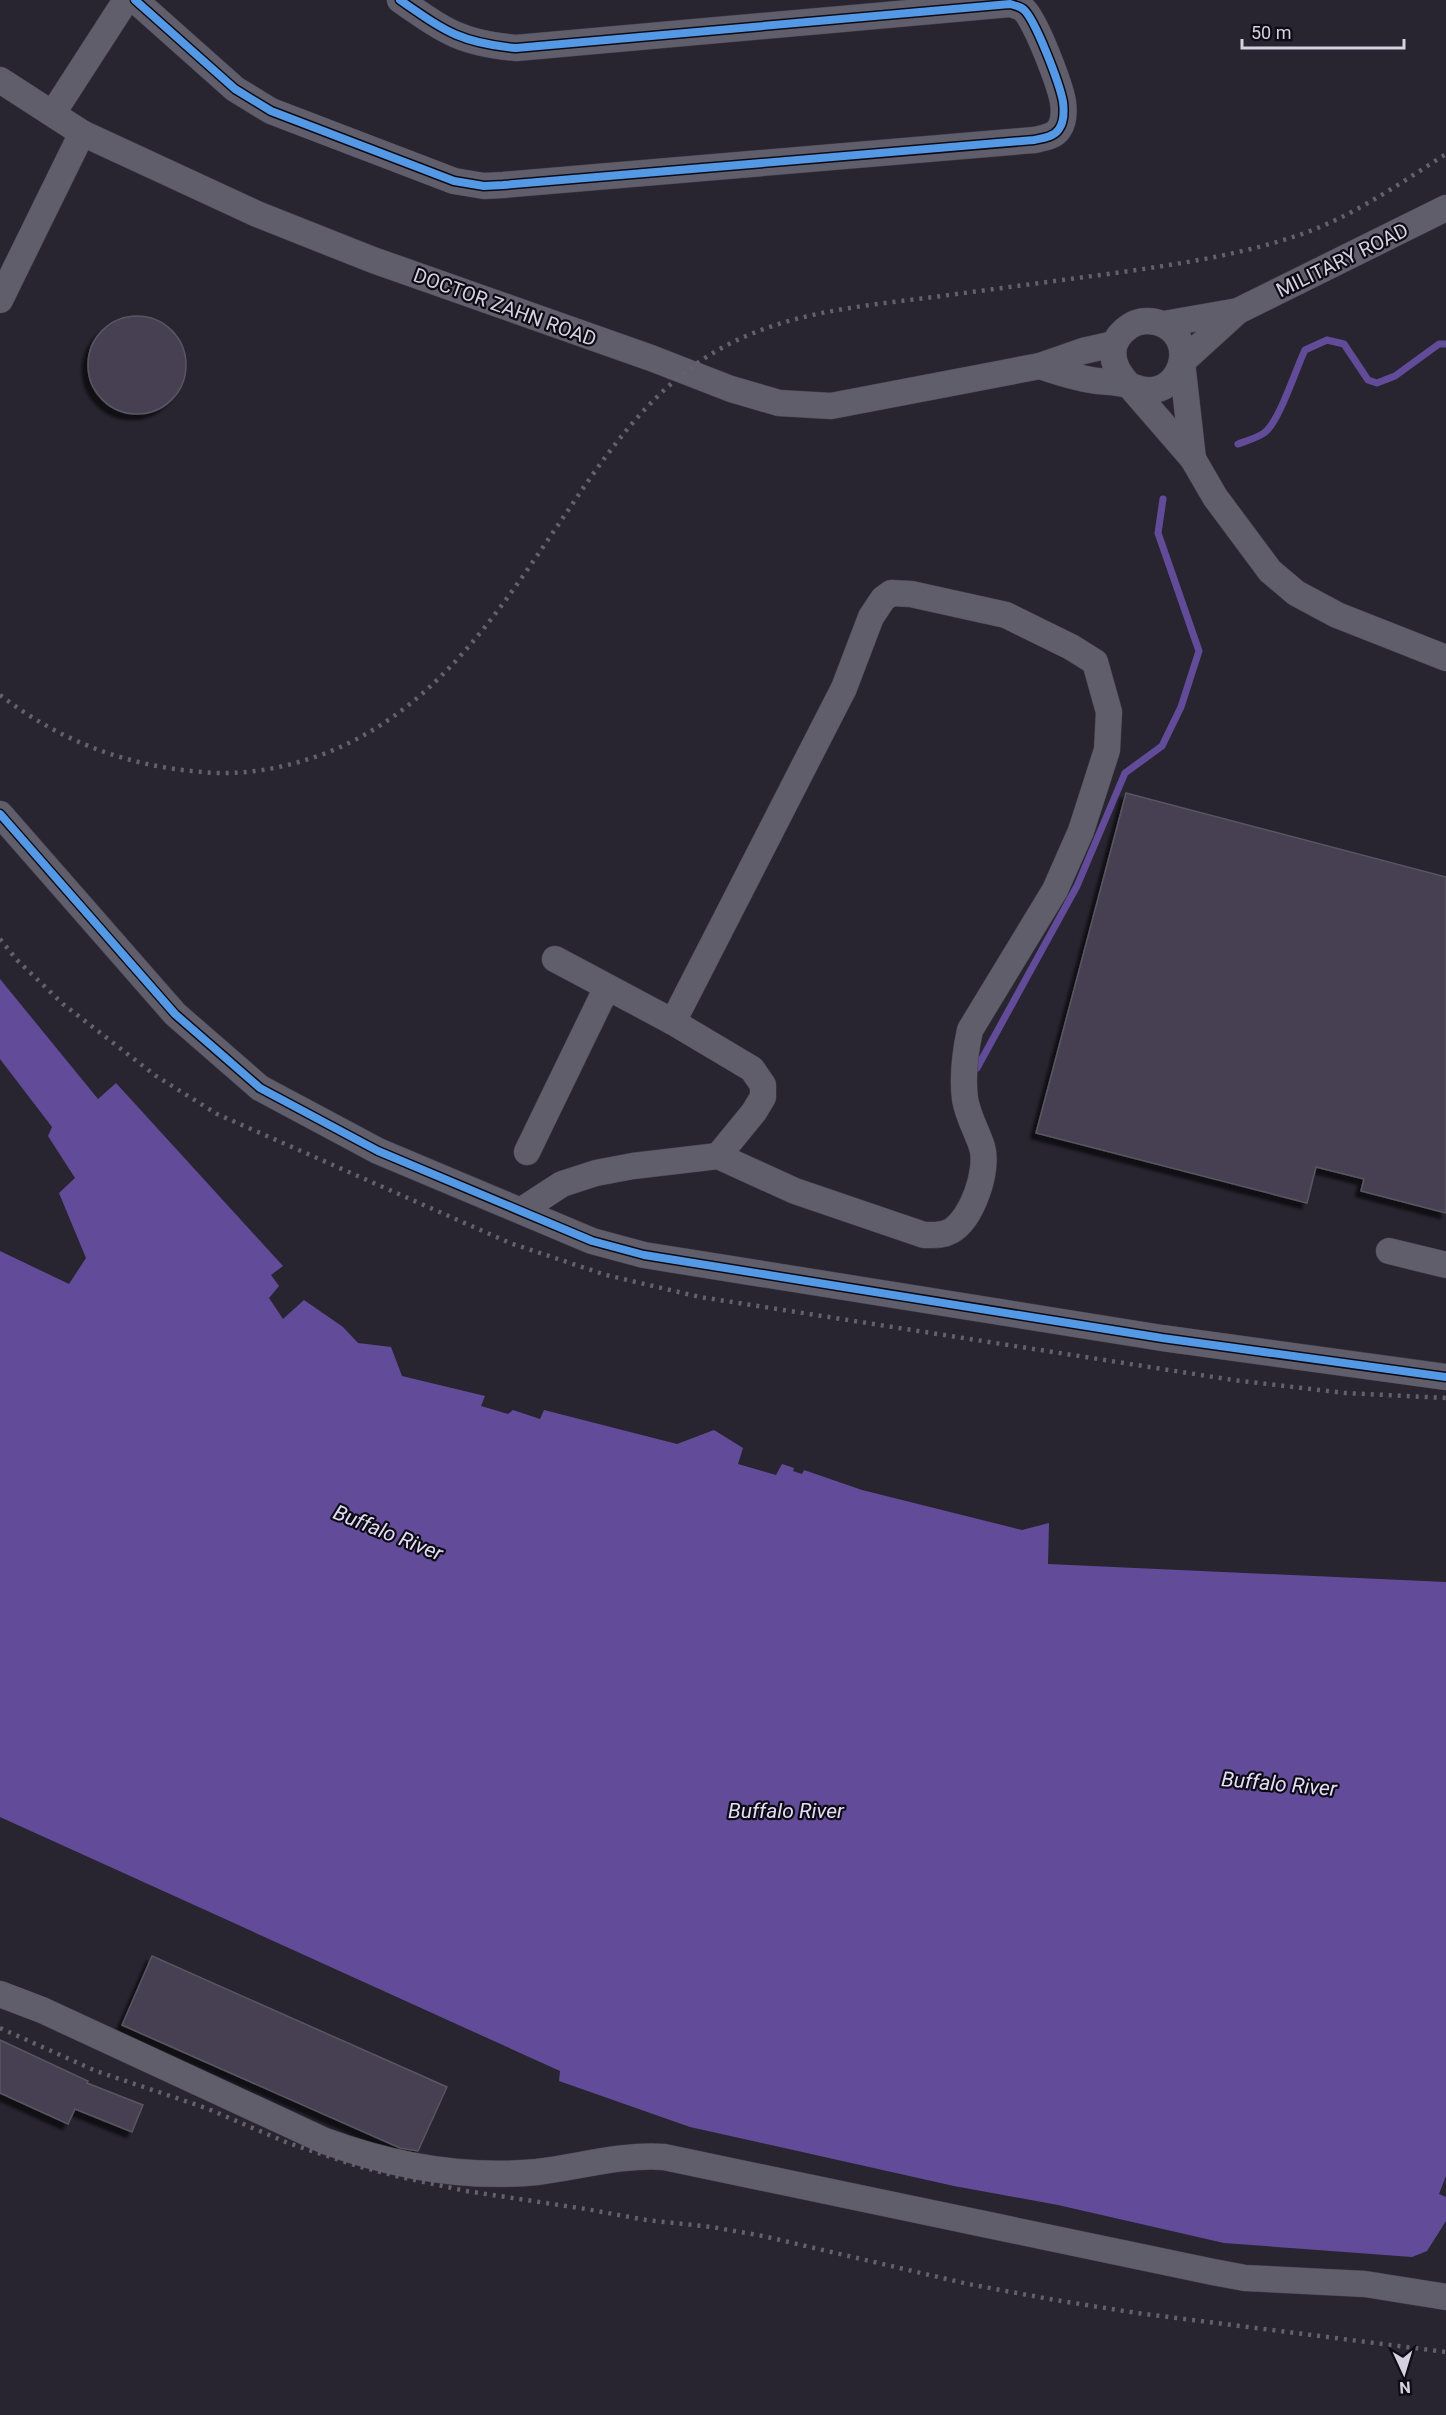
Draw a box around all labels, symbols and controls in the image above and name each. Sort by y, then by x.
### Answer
scale bar [1242,12,1404,50]
text: 50 m [1251,22,1291,43]
street label: MILITARY ROAD [1272,218,1412,302]
street label: DOCTOR ZAHN ROAD [410,263,600,351]
water label: Buffalo River [330,1500,447,1566]
water label: Buffalo River [1220,1767,1339,1801]
water label: Buffalo River [728,1799,845,1823]
north arrow [1374,2343,1434,2403]
text: N [1399,2378,1411,2397]

